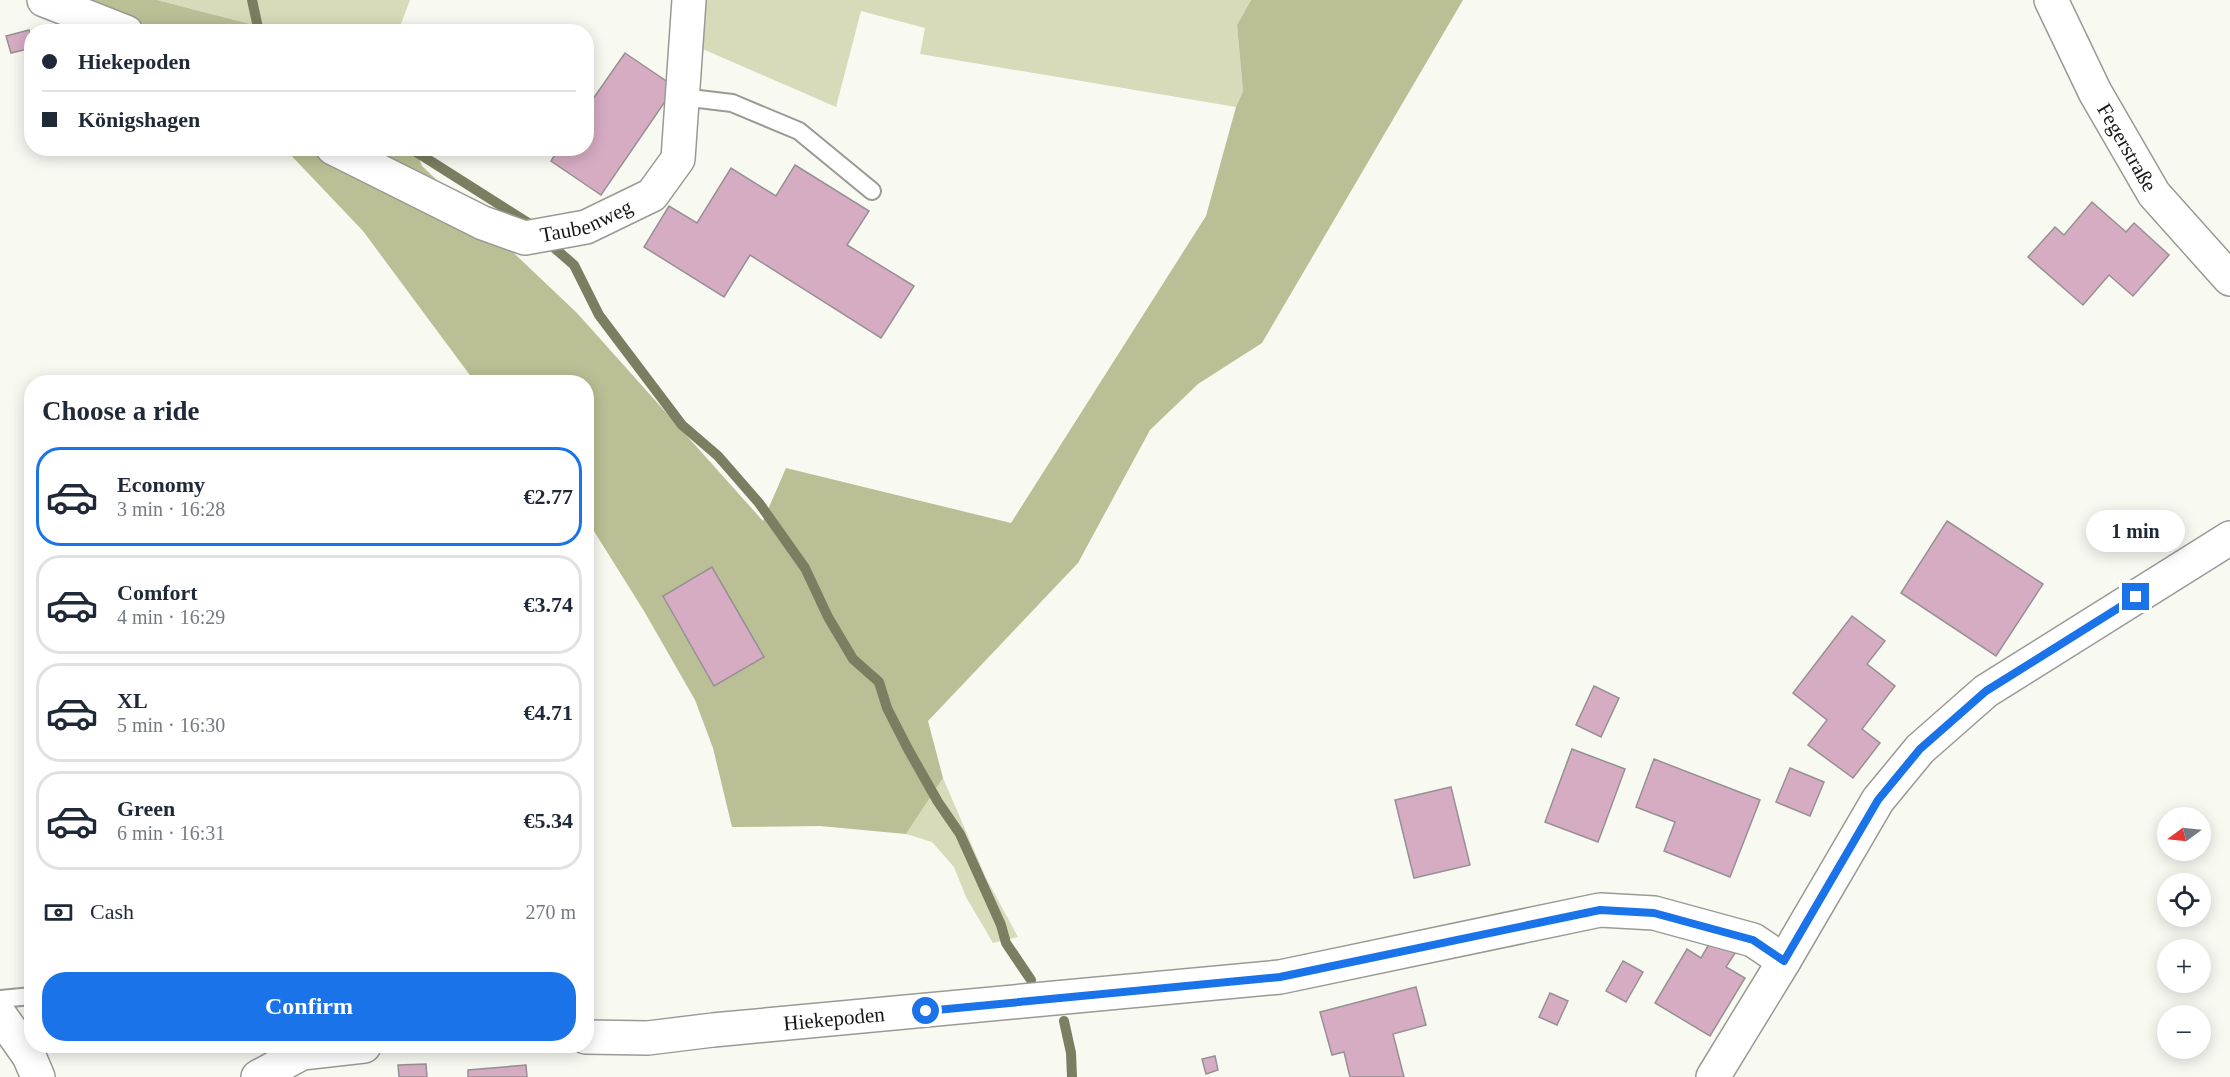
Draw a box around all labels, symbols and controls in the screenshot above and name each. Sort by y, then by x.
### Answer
text: Hiekepoden [78,49,190,74]
street label: Fegerstraße [2092,99,2162,196]
text: Königshagen [78,107,200,132]
street label: Taubenweg [538,194,637,247]
text: Choose a ride [42,396,200,426]
icon: car [45,470,99,524]
text: Economy [117,472,205,497]
text: €2.77 [524,484,573,509]
text: 3 min · 16:28 [117,498,225,520]
callout: 1 min [2086,510,2186,552]
text: 1 min [2111,520,2160,542]
icon: car [45,578,99,632]
text: Comfort [117,580,198,605]
route end [2122,583,2149,610]
text: €3.74 [524,592,573,617]
text: 4 min · 16:29 [117,606,225,628]
icon: car [45,686,99,740]
text: XL [117,688,148,713]
text: €4.71 [524,700,573,725]
text: 5 min · 16:30 [117,714,225,736]
icon: car [45,794,99,848]
text: Green [117,796,175,821]
north arrow [2157,807,2211,861]
map controls [2157,807,2211,1059]
text: €5.34 [524,808,573,833]
text: 6 min · 16:31 [117,822,225,844]
button: locate [2157,873,2211,927]
icon: cash [42,896,75,929]
text: Cash [90,899,134,924]
text: 270 m [525,901,576,923]
button: + [2157,939,2211,993]
button: Confirm [42,972,576,1041]
route start [912,997,939,1024]
street label: Hiekepoden [782,1002,886,1035]
button: − [2157,1005,2211,1059]

